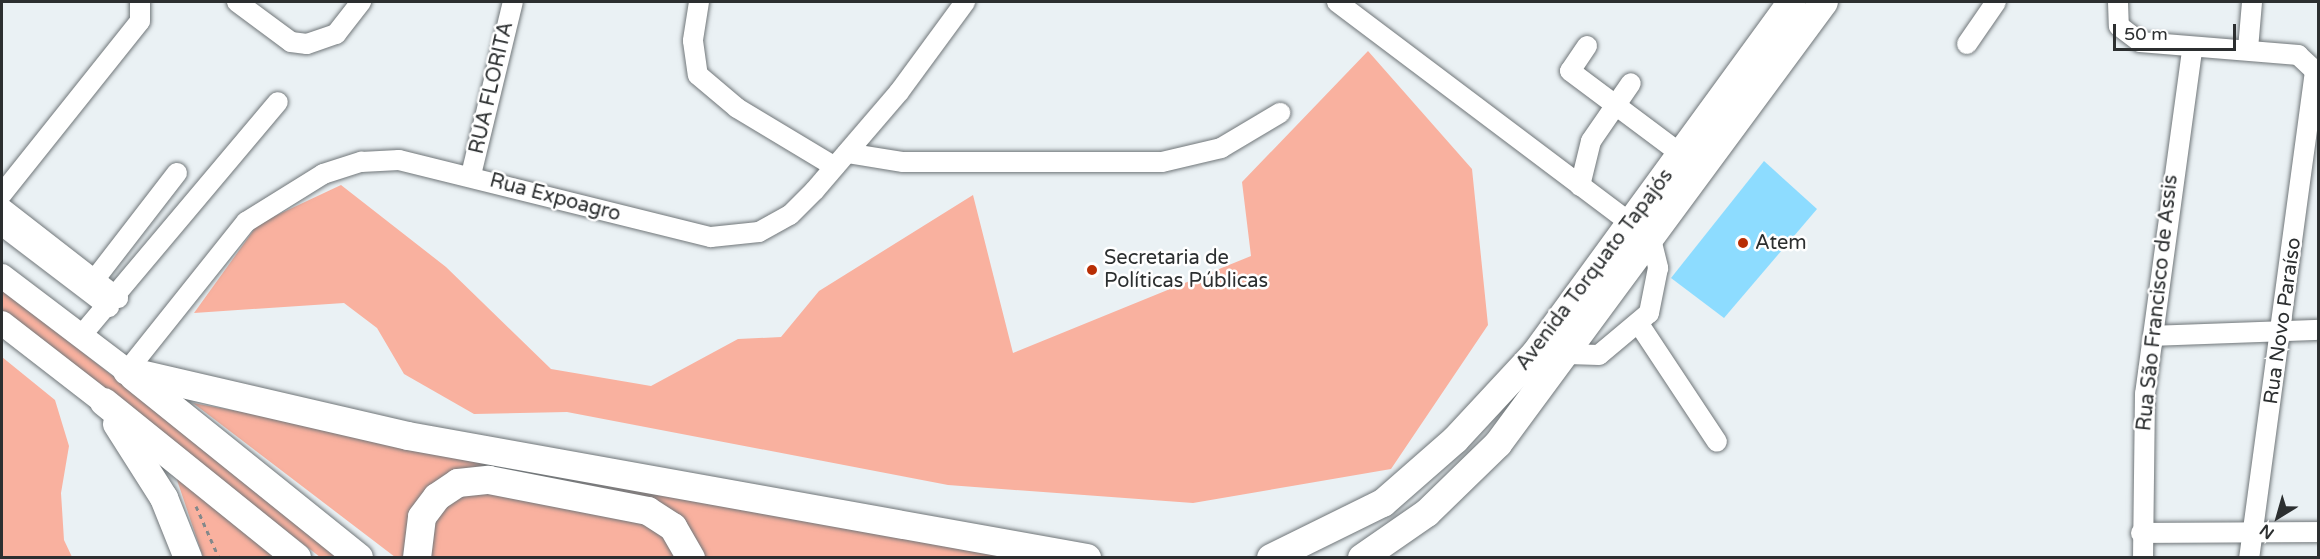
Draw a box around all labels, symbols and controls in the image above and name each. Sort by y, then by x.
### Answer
scale bar [2116,12,2239,50]
street label: RUA FLORITA [465,20,519,156]
text: 50 m [2124,23,2168,45]
street label: Avenida Torquato Tapajós [1511,165,1679,375]
street label: Rua Expoagro [487,169,623,227]
street label: Rua São Francisco de Assis [2133,174,2183,432]
place label: Atem [1755,231,1807,255]
marker: Atem [1736,236,1750,250]
street label: Rua Novo Paraíso [2259,236,2307,406]
place label: Secretaria de Políticas Públicas [1104,246,1268,293]
marker: Secretaria de Políticas Públicas [1085,263,1099,277]
north arrow [2248,487,2308,547]
text: N [2256,520,2278,543]

